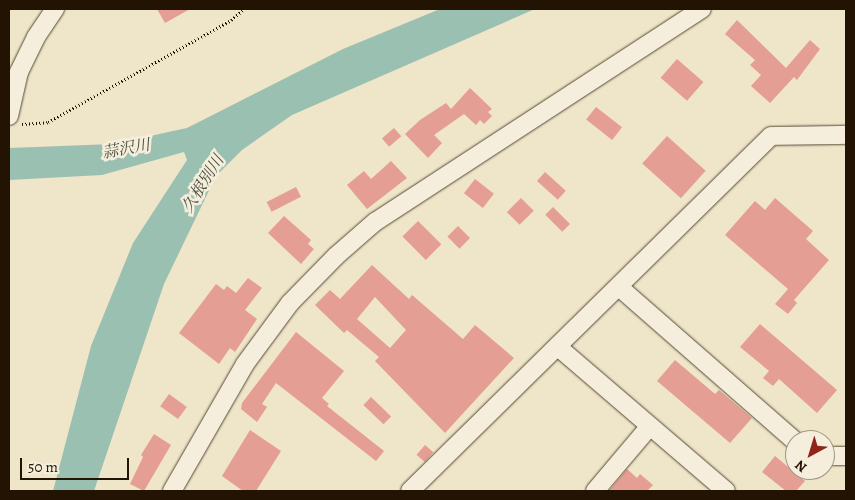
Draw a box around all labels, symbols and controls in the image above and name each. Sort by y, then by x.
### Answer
water label: 蒜沢川 [101,135,151,163]
water label: 久根別川 [178,152,228,216]
north arrow [785,430,835,480]
scale bar [22,448,131,480]
text: N [791,456,811,477]
text: 50 m [28,457,58,477]

